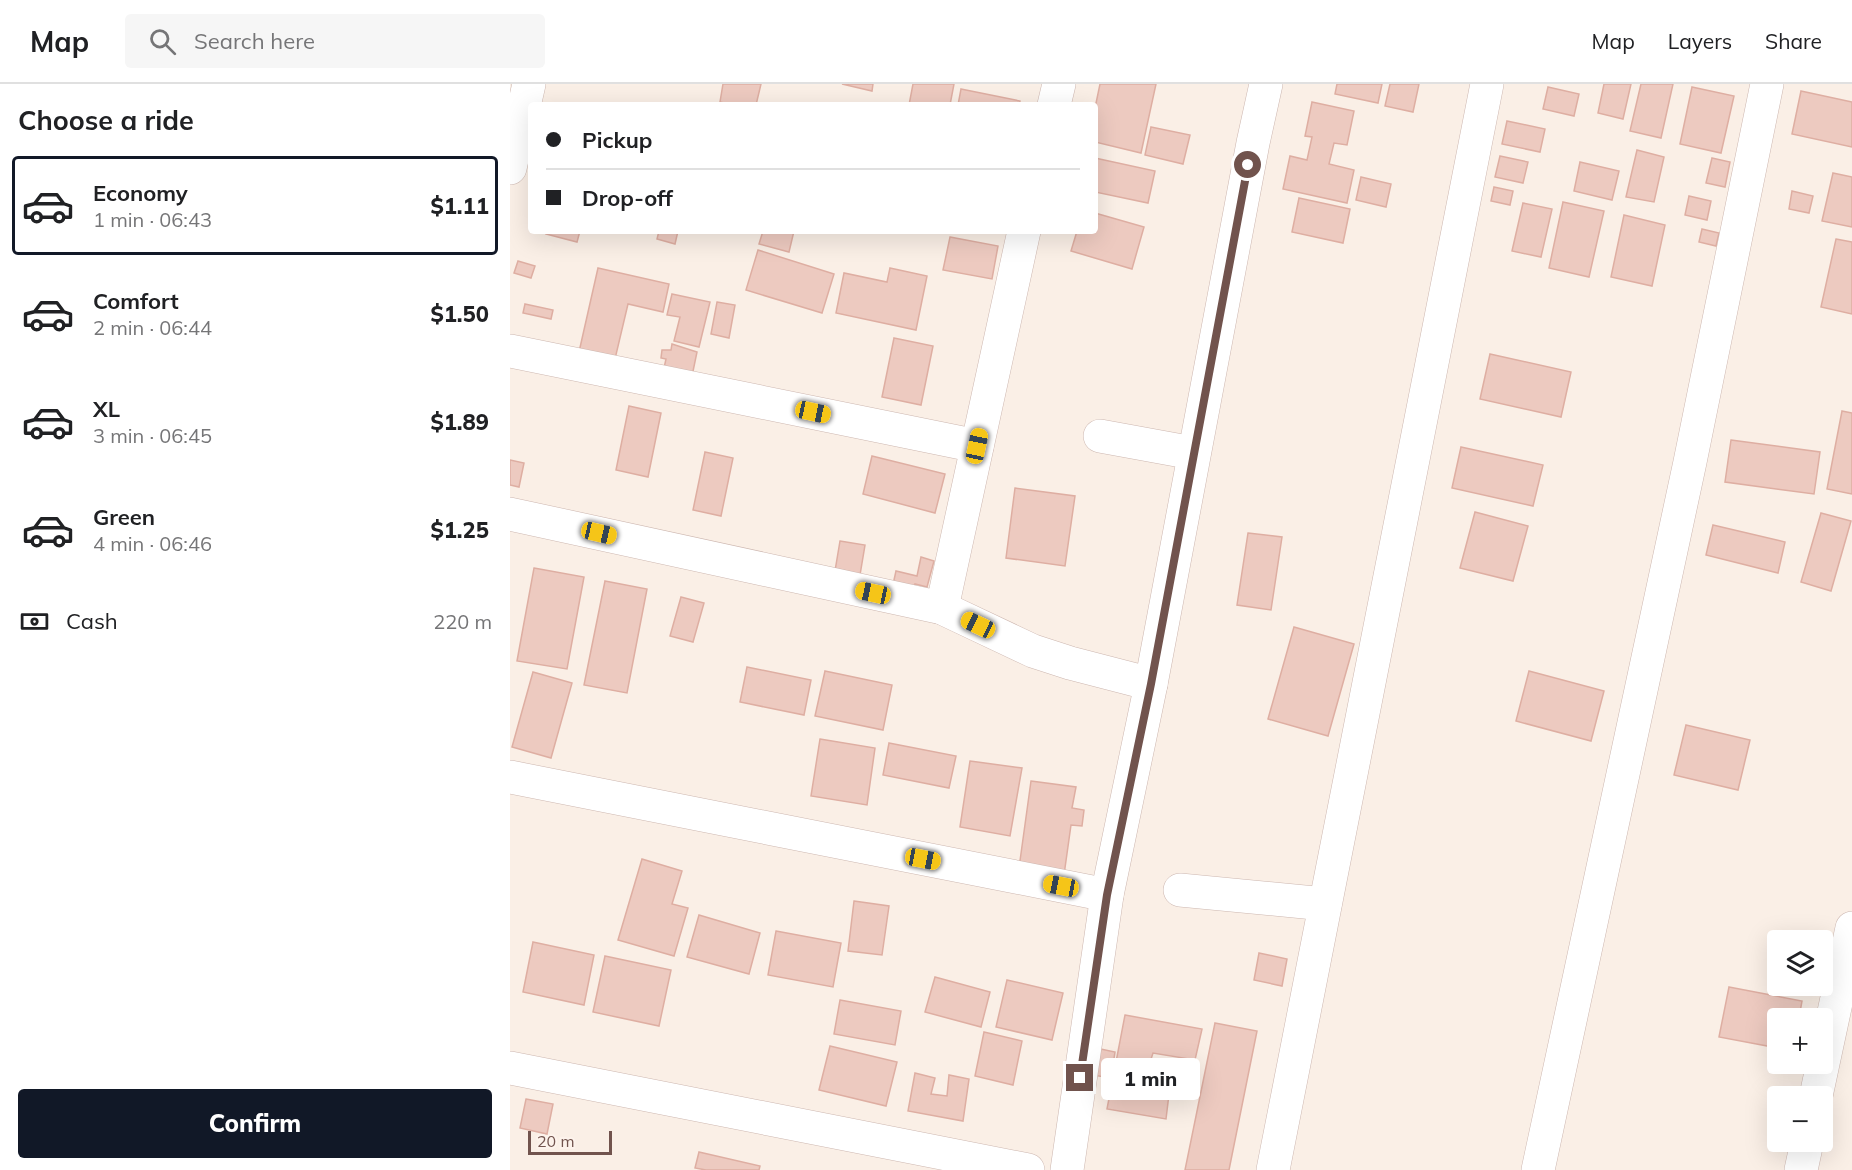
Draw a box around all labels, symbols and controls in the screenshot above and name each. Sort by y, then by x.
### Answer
search box [125,14,545,68]
text: Map [30,24,89,59]
icon: search [146,25,179,58]
text: Search here [194,27,315,55]
text: Map [1592,28,1635,54]
text: Layers [1668,28,1732,54]
text: Share [1765,28,1822,54]
text: Choose a ride [18,103,194,137]
text: Pickup [582,126,652,154]
route start [1234,151,1261,178]
icon: car [21,179,75,233]
text: Economy [93,179,188,207]
text: Drop-off [582,184,673,212]
text: $1.11 [430,192,489,220]
text: 1 min · 06:43 [93,207,212,232]
icon: car [21,287,75,341]
text: Comfort [93,287,179,315]
text: $1.50 [430,300,489,328]
text: 2 min · 06:44 [93,315,212,340]
icon: car [21,395,75,449]
text: XL [93,395,120,423]
car [794,399,832,425]
text: $1.89 [430,408,489,436]
text: 3 min · 06:45 [93,423,212,448]
car [964,427,990,465]
icon: car [21,503,75,557]
text: Green [93,503,155,531]
text: $1.25 [430,516,489,544]
car [579,520,619,546]
text: 4 min · 06:46 [93,531,212,556]
car [854,580,892,606]
icon: cash [18,605,51,638]
text: Cash [66,607,118,635]
text: 220 m [433,609,492,634]
car [958,609,998,641]
car [904,847,942,871]
car [1042,874,1080,898]
map controls [1767,930,1833,1152]
button: layers [1767,930,1833,996]
button: + [1767,1008,1833,1074]
callout: 1 min [1101,1057,1200,1099]
route end [1066,1064,1093,1091]
text: 1 min [1124,1066,1177,1091]
button: − [1767,1086,1833,1152]
button: Confirm [18,1089,492,1158]
scale bar [528,1128,612,1156]
text: 20 m [537,1131,574,1151]

